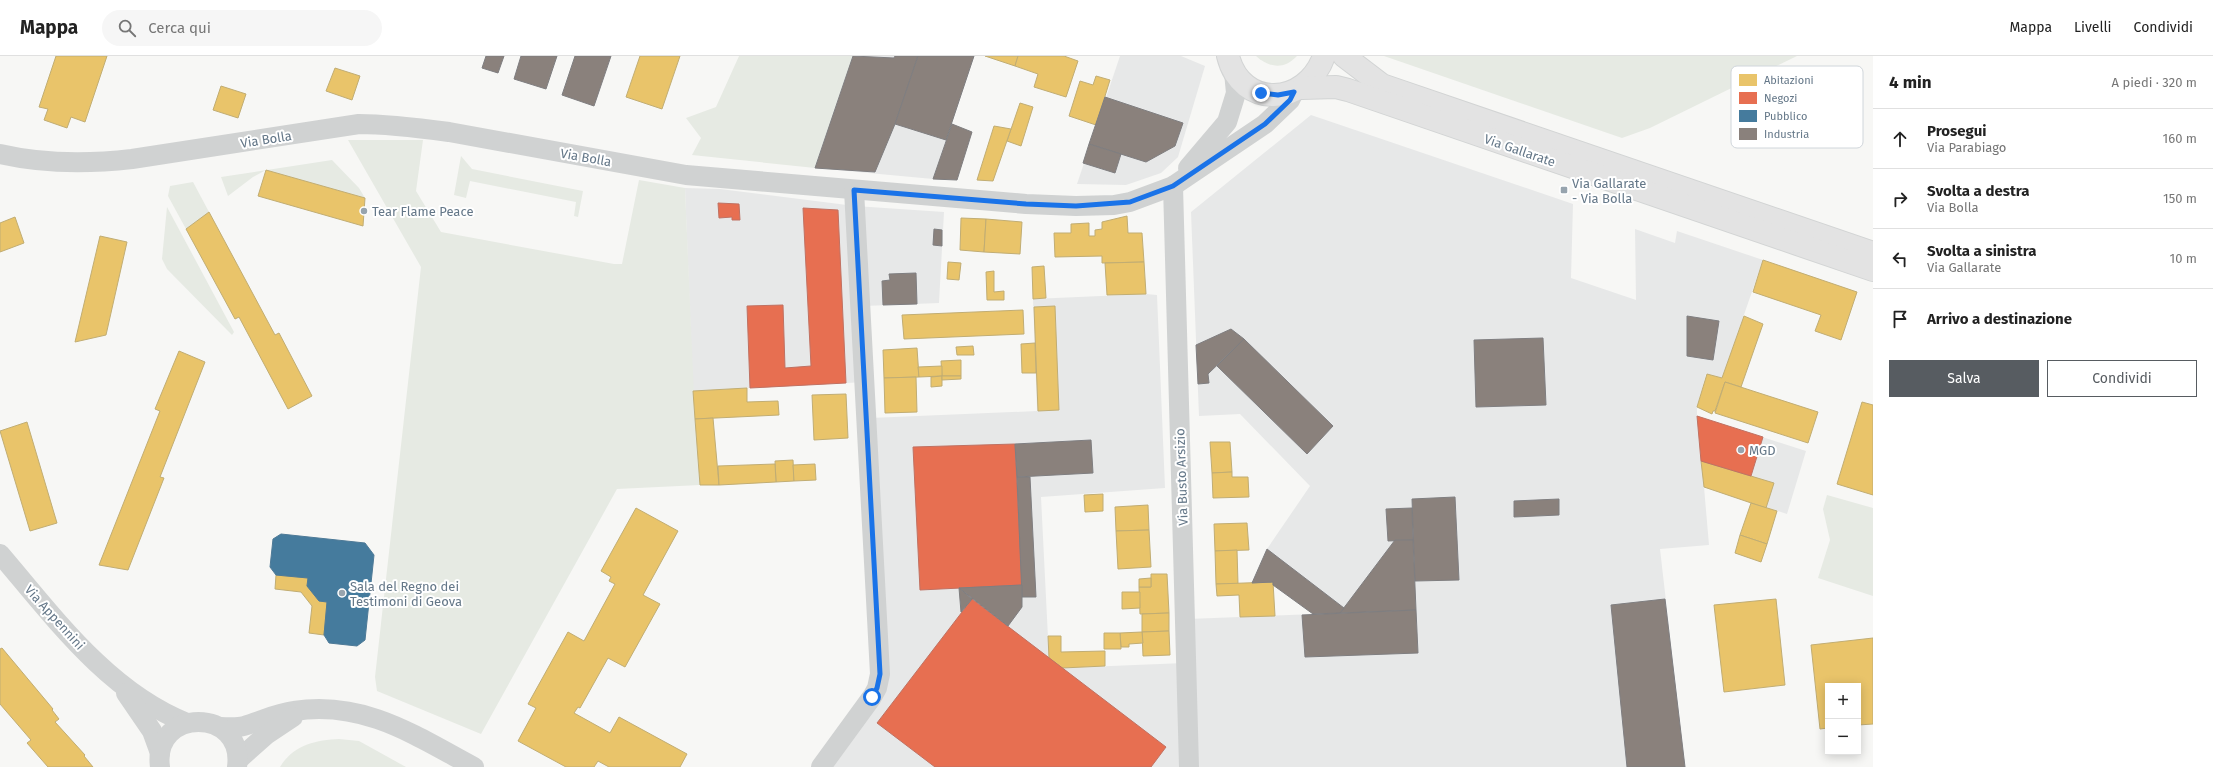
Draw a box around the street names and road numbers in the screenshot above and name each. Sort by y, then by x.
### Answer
street label: Via Bolla [239,128,293,151]
street label: Via Gallarate [1482,131,1557,170]
street label: Via Bolla [559,146,613,169]
street label: Via Busto Arsizio [1172,428,1191,526]
street label: Via Appennini [22,582,87,653]

